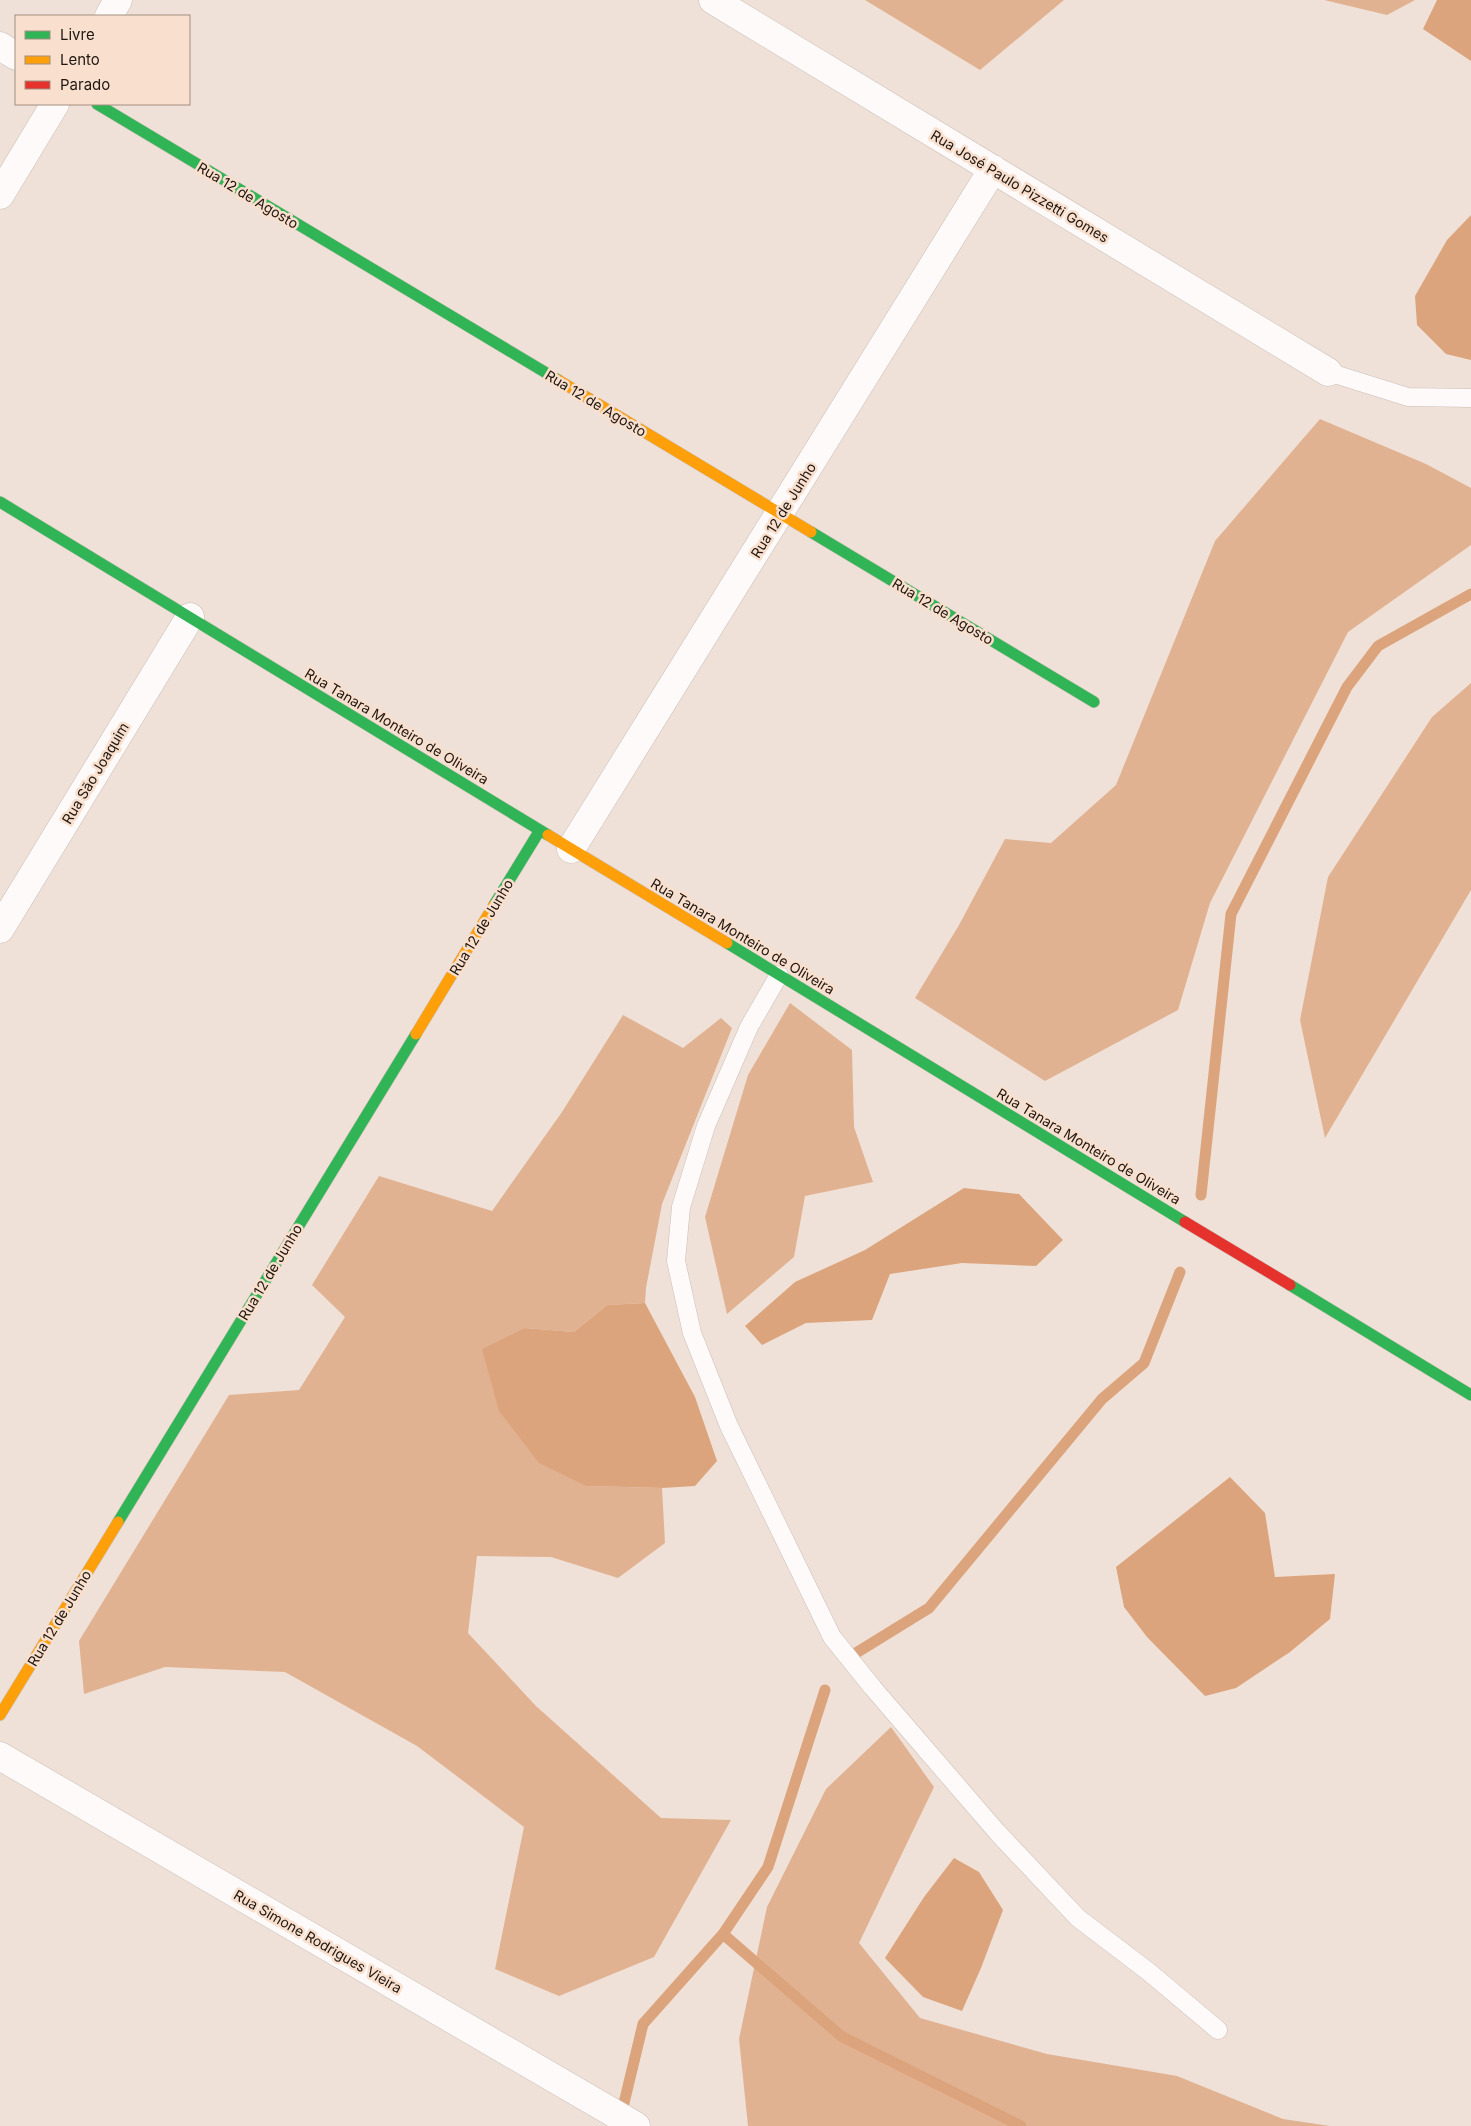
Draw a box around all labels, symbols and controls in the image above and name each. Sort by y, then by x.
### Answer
legend [15,15,190,105]
text: Livre [60,25,95,44]
text: Lento [60,50,100,69]
text: Parado [60,75,110,94]
street label: Rua José Paulo Pizzetti Gomes [928,126,1112,246]
street label: Rua 12 de Agosto [194,158,302,232]
street label: Rua 12 de Agosto [542,366,650,440]
street label: Rua 12 de Junho [747,459,819,561]
street label: Rua 12 de Agosto [889,574,997,648]
street label: Rua Tanara Monteiro de Oliveira [302,664,492,788]
street label: Rua São Joaquim [58,719,132,827]
street label: Rua Tanara Monteiro de Oliveira [648,874,838,998]
street label: Rua 12 de Junho [446,876,516,978]
street label: Rua Tanara Monteiro de Oliveira [994,1084,1184,1208]
street label: Rua 12 de Junho [235,1221,305,1323]
street label: Rua 12 de Junho [24,1567,94,1669]
street label: Rua Simone Rodrigues Vieira [231,1886,405,1996]

